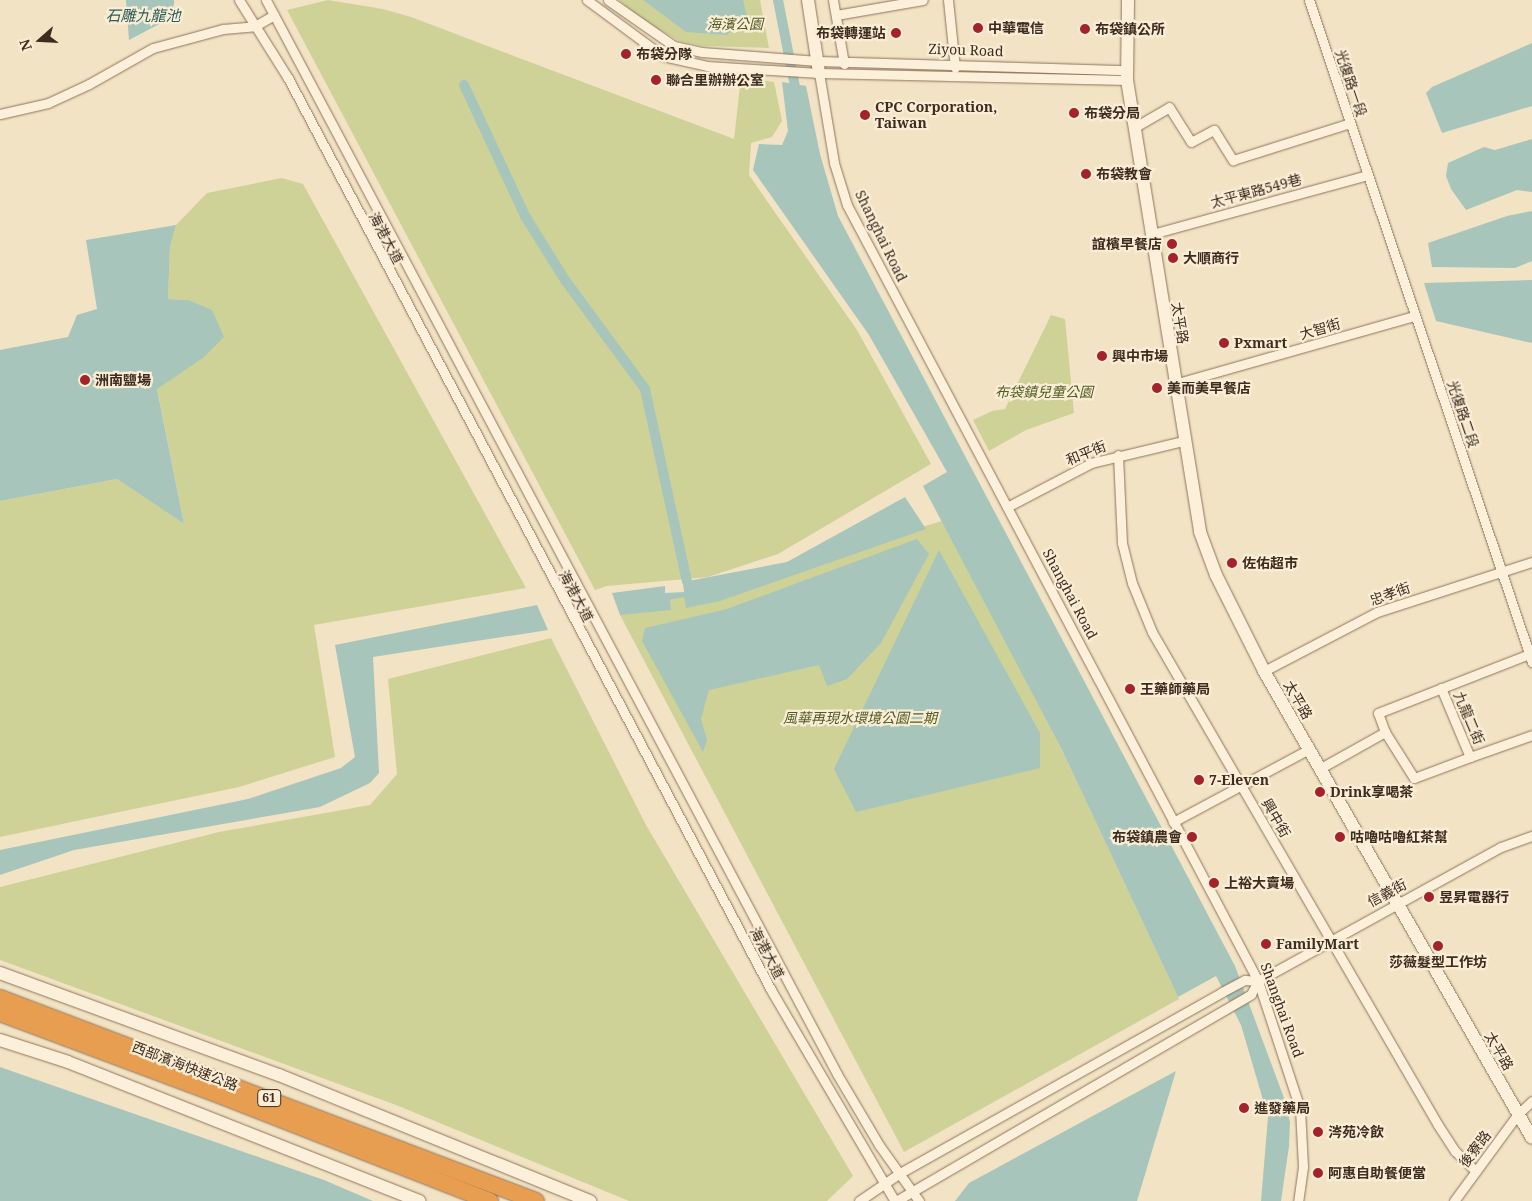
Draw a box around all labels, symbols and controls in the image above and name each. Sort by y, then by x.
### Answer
water label: 石雕九龍池 [106,7,180,25]
north arrow [15,15,65,65]
park label: 海濱公園 [707,16,763,32]
place label: 中華電信 [988,20,1044,36]
place label: 布袋鎮公所 [1095,21,1165,37]
marker: 中華電信 [972,22,984,34]
marker: 布袋鎮公所 [1079,23,1091,35]
place label: 布袋轉運站 [816,25,886,41]
marker: 布袋轉運站 [890,27,902,39]
text: N [15,37,36,53]
street label: Ziyou Road [928,40,1004,60]
place label: 布袋分隊 [636,46,692,62]
street label: 光復路一段 [1332,47,1370,119]
marker: 布袋分隊 [620,48,632,60]
place label: 聯合里辦辦公室 [666,72,764,88]
marker: 聯合里辦辦公室 [650,74,662,86]
place label: CPC Corporation, Taiwan [875,99,997,132]
place label: 布袋分局 [1084,105,1140,121]
marker: 布袋分局 [1068,107,1080,119]
marker: CPC Corporation, Taiwan [859,109,871,121]
place label: 布袋教會 [1096,166,1152,182]
marker: 布袋教會 [1080,168,1092,180]
street label: 太平東路549巷 [1209,171,1303,211]
street label: Shanghai Road [852,188,910,284]
street label: 海港大道 [365,209,407,267]
place label: 誼檳早餐店 [1092,236,1162,252]
marker: 誼檳早餐店 [1166,238,1178,250]
place label: 大順商行 [1183,250,1239,266]
marker: 大順商行 [1167,252,1179,264]
street label: 太平路 [1168,301,1192,345]
street label: 大智街 [1297,315,1343,343]
place label: Pxmart [1234,335,1287,351]
marker: Pxmart [1218,337,1230,349]
place label: 興中市場 [1112,348,1168,364]
marker: 興中市場 [1096,350,1108,362]
place label: 洲南鹽場 [95,372,151,388]
marker: 洲南鹽場 [79,374,91,386]
street label: 光復路二段 [1444,378,1482,450]
place label: 美而美早餐店 [1167,380,1251,396]
marker: 美而美早餐店 [1151,382,1163,394]
park label: 布袋鎮兒童公園 [995,384,1093,400]
street label: 和平街 [1063,437,1109,469]
street label: Shanghai Road [1039,546,1101,642]
place label: 佐佑超市 [1242,555,1298,571]
marker: 佐佑超市 [1226,557,1238,569]
street label: 海港大道 [555,567,597,625]
street label: 忠孝街 [1367,579,1413,609]
street label: 太平路 [1280,678,1316,722]
place label: 王藥師藥局 [1140,681,1210,697]
marker: 王藥師藥局 [1124,683,1136,695]
street label: 九龍二街 [1450,689,1488,747]
park label: 風華再現水環境公園二期 [783,710,937,726]
place label: 7-Eleven [1209,772,1269,788]
marker: 7-Eleven [1193,774,1205,786]
place label: Drink享喝茶 [1330,784,1413,800]
marker: Drink享喝茶 [1314,786,1326,798]
street label: 興中街 [1258,796,1294,840]
place label: 布袋鎮農會 [1112,829,1182,845]
place label: 咕嚕咕嚕紅茶幫 [1350,829,1448,845]
marker: 布袋鎮農會 [1186,831,1198,843]
marker: 咕嚕咕嚕紅茶幫 [1334,831,1346,843]
place label: 上裕大賣場 [1224,875,1294,891]
street label: 信義街 [1365,876,1409,910]
marker: 上裕大賣場 [1208,877,1220,889]
place label: 昱昇電器行 [1439,889,1509,905]
marker: 昱昇電器行 [1423,891,1435,903]
street label: 海港大道 [746,924,788,982]
place label: FamilyMart [1276,936,1359,952]
marker: FamilyMart [1260,938,1272,950]
marker: 莎薇髮型工作坊 [1432,940,1444,952]
place label: 莎薇髮型工作坊 [1389,954,1487,970]
street label: Shanghai Road [1257,960,1307,1060]
street label: 太平路 [1481,1029,1517,1073]
street label: 西部濱海快速公路 [130,1038,240,1094]
road number: 61 [256,1088,282,1108]
place label: 進發藥局 [1254,1100,1310,1116]
marker: 進發藥局 [1238,1102,1250,1114]
place label: 涔苑冷飲 [1328,1124,1384,1140]
marker: 涔苑冷飲 [1312,1126,1324,1138]
street label: 後寮路 [1456,1127,1494,1171]
place label: 阿惠自助餐便當 [1328,1165,1426,1181]
marker: 阿惠自助餐便當 [1312,1167,1324,1179]

